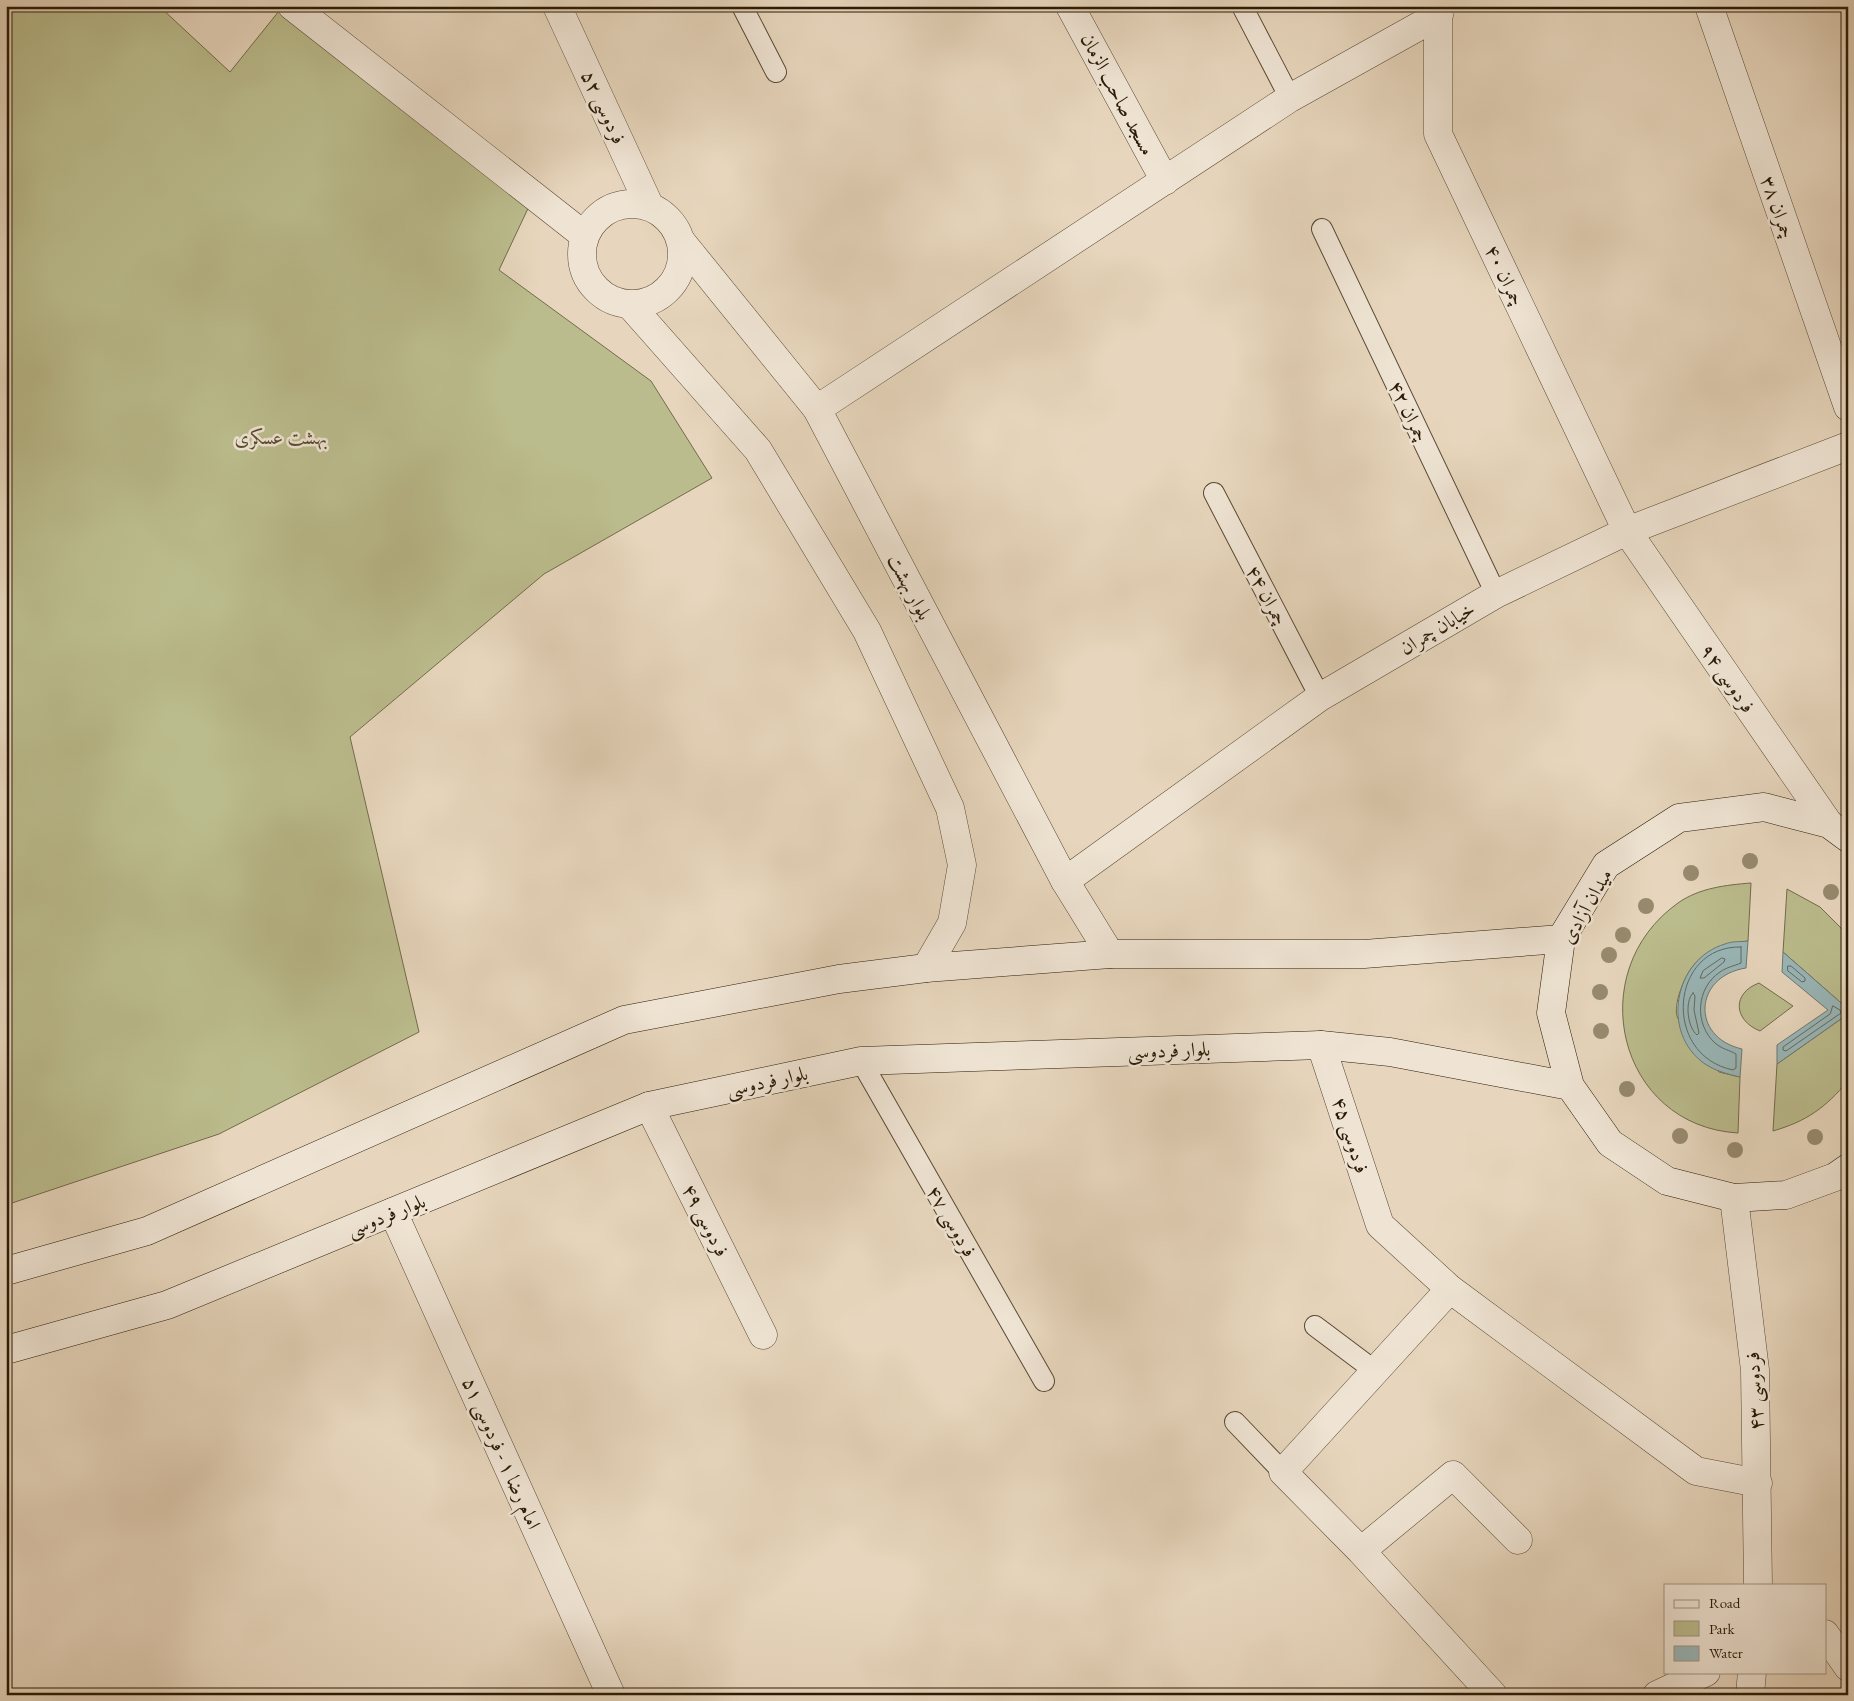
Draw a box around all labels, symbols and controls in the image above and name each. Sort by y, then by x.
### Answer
street label: مسجد صاحب الزمان [1074,28,1161,160]
street label: فردوسی ۵۲ [574,66,632,149]
street label: چمران ۳۸ [1755,172,1801,242]
street label: چمران ۴۰ [1480,240,1530,310]
street label: چمران ۴۲ [1383,376,1435,446]
park label: بهشت عسکری [234,424,328,450]
street label: بلوار بهشت [882,549,938,625]
street label: چمران ۴۴ [1240,560,1294,630]
street label: خیابان چمران [1394,595,1480,661]
street label: فردوسی ۹۴ [1693,638,1761,719]
street label: میدان آزادی [1554,864,1618,948]
street label: بلوار فردوسی [1127,1036,1211,1066]
street label: بلوار فردوسی [724,1060,811,1104]
street label: فردوسی ۴۵ [1325,1094,1376,1177]
street label: فردوسی ۴۹ [675,1179,735,1262]
street label: فردوسی ۴۷ [919,1180,983,1263]
street label: بلوار فردوسی [343,1187,430,1244]
street label: فردوسی ۴۳ [1739,1351,1771,1431]
street label: امام رضا ۱ - فردوسی ۵۱ [452,1373,547,1535]
legend [1664,1584,1826,1674]
text: Road [1709,1593,1741,1612]
text: Park [1709,1619,1736,1638]
text: Water [1709,1643,1743,1662]

